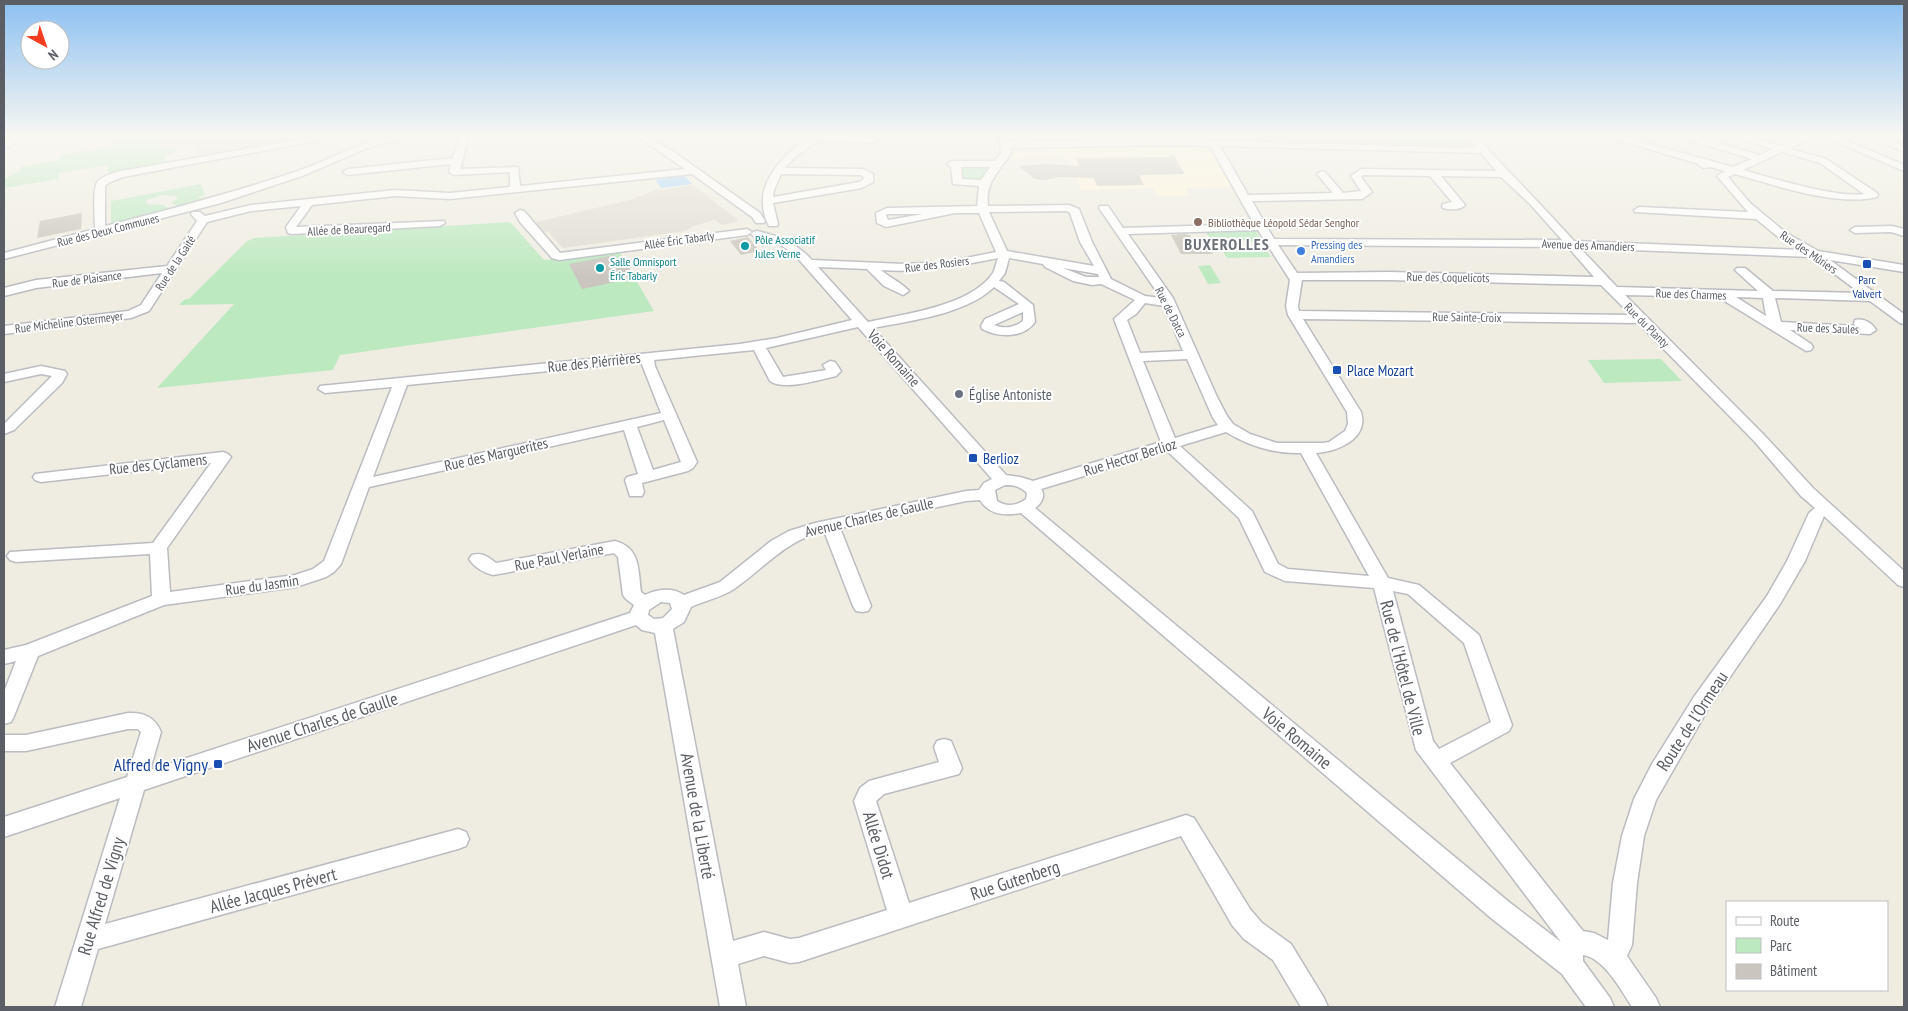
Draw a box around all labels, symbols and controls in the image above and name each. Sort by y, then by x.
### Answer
north arrow [20,20,70,70]
text: N [45,46,62,64]
street label: Rue des Deux Communes [56,210,160,250]
place label: Bibliothèque Léopold Sédar Senghor [1208,215,1360,230]
marker: Bibliothèque Léopold Sédar Senghor [1192,216,1204,228]
street label: Allée de Beauregard [307,219,391,239]
street label: Rue des Mûriers [1777,227,1841,277]
street label: Allée Éric Tabarly [643,228,716,252]
place label: Pôle Associatif Jules Verne [754,232,816,261]
street label: Rue de la Gaité [152,233,198,293]
district label: BUXEROLLES [1184,234,1270,254]
street label: Avenue des Amandiers [1541,236,1635,254]
place label: Pressing des Amandiers [1311,237,1362,266]
marker: Pôle Associatif Jules Verne [739,240,751,252]
marker: Pressing des Amandiers [1295,245,1307,257]
street label: Rue des Rosiers [904,253,970,275]
place label: Salle Omnisport Éric Tabarly [610,254,677,283]
marker: Parc Valvert [1861,258,1873,270]
marker: Salle Omnisport Éric Tabarly [594,262,606,274]
street label: Rue de Plaisance [51,267,123,291]
street label: Rue des Coquelicots [1406,269,1490,285]
place label: Parc Valvert [1851,272,1882,301]
street label: Rue de Datca [1152,284,1190,340]
street label: Rue des Charmes [1655,285,1727,303]
street label: Rue du Planty [1621,299,1673,351]
street label: Rue Micheline Ostermeyer [14,308,125,336]
street label: Rue Sainte-Croix [1432,309,1502,325]
street label: Rue des Saules [1797,319,1859,337]
street label: Voie Romaine [863,325,925,390]
street label: Rue des Piérrières [547,348,641,376]
place label: Place Mozart [1347,361,1414,380]
marker: Place Mozart [1331,364,1343,376]
place label: Église Antoniste [969,385,1052,404]
marker: Église Antoniste [953,388,965,400]
street label: Rue des Marguerites [442,433,550,475]
street label: Rue Hector Berlioz [1081,434,1179,480]
street label: Rue des Cyclamens [108,449,208,479]
place label: Berlioz [983,449,1019,468]
marker: Berlioz [967,452,979,464]
street label: Avenue Charles de Gaulle [803,493,935,541]
street label: Rue Paul Verlaine [513,539,605,575]
street label: Rue du Jasmin [224,570,300,600]
street label: Rue de l'Hôtel de Ville [1375,598,1431,738]
street label: Route de l'Ormeau [1651,667,1733,775]
street label: Avenue Charles de Gaulle [243,687,401,757]
street label: Voie Romaine [1257,701,1337,774]
street label: Avenue de la Liberté [676,751,720,881]
place label: Alfred de Vigny [113,753,208,776]
marker: Alfred de Vigny [212,758,224,770]
street label: Allée Didot [858,808,900,882]
street label: Rue Alfred de Vigny [72,834,130,958]
street label: Rue Gutenberg [967,855,1063,905]
street label: Allée Jacques Prévert [207,862,339,918]
legend [1726,901,1888,991]
text: Route [1770,911,1800,930]
text: Parc [1770,936,1792,955]
text: Bâtiment [1770,961,1817,980]

